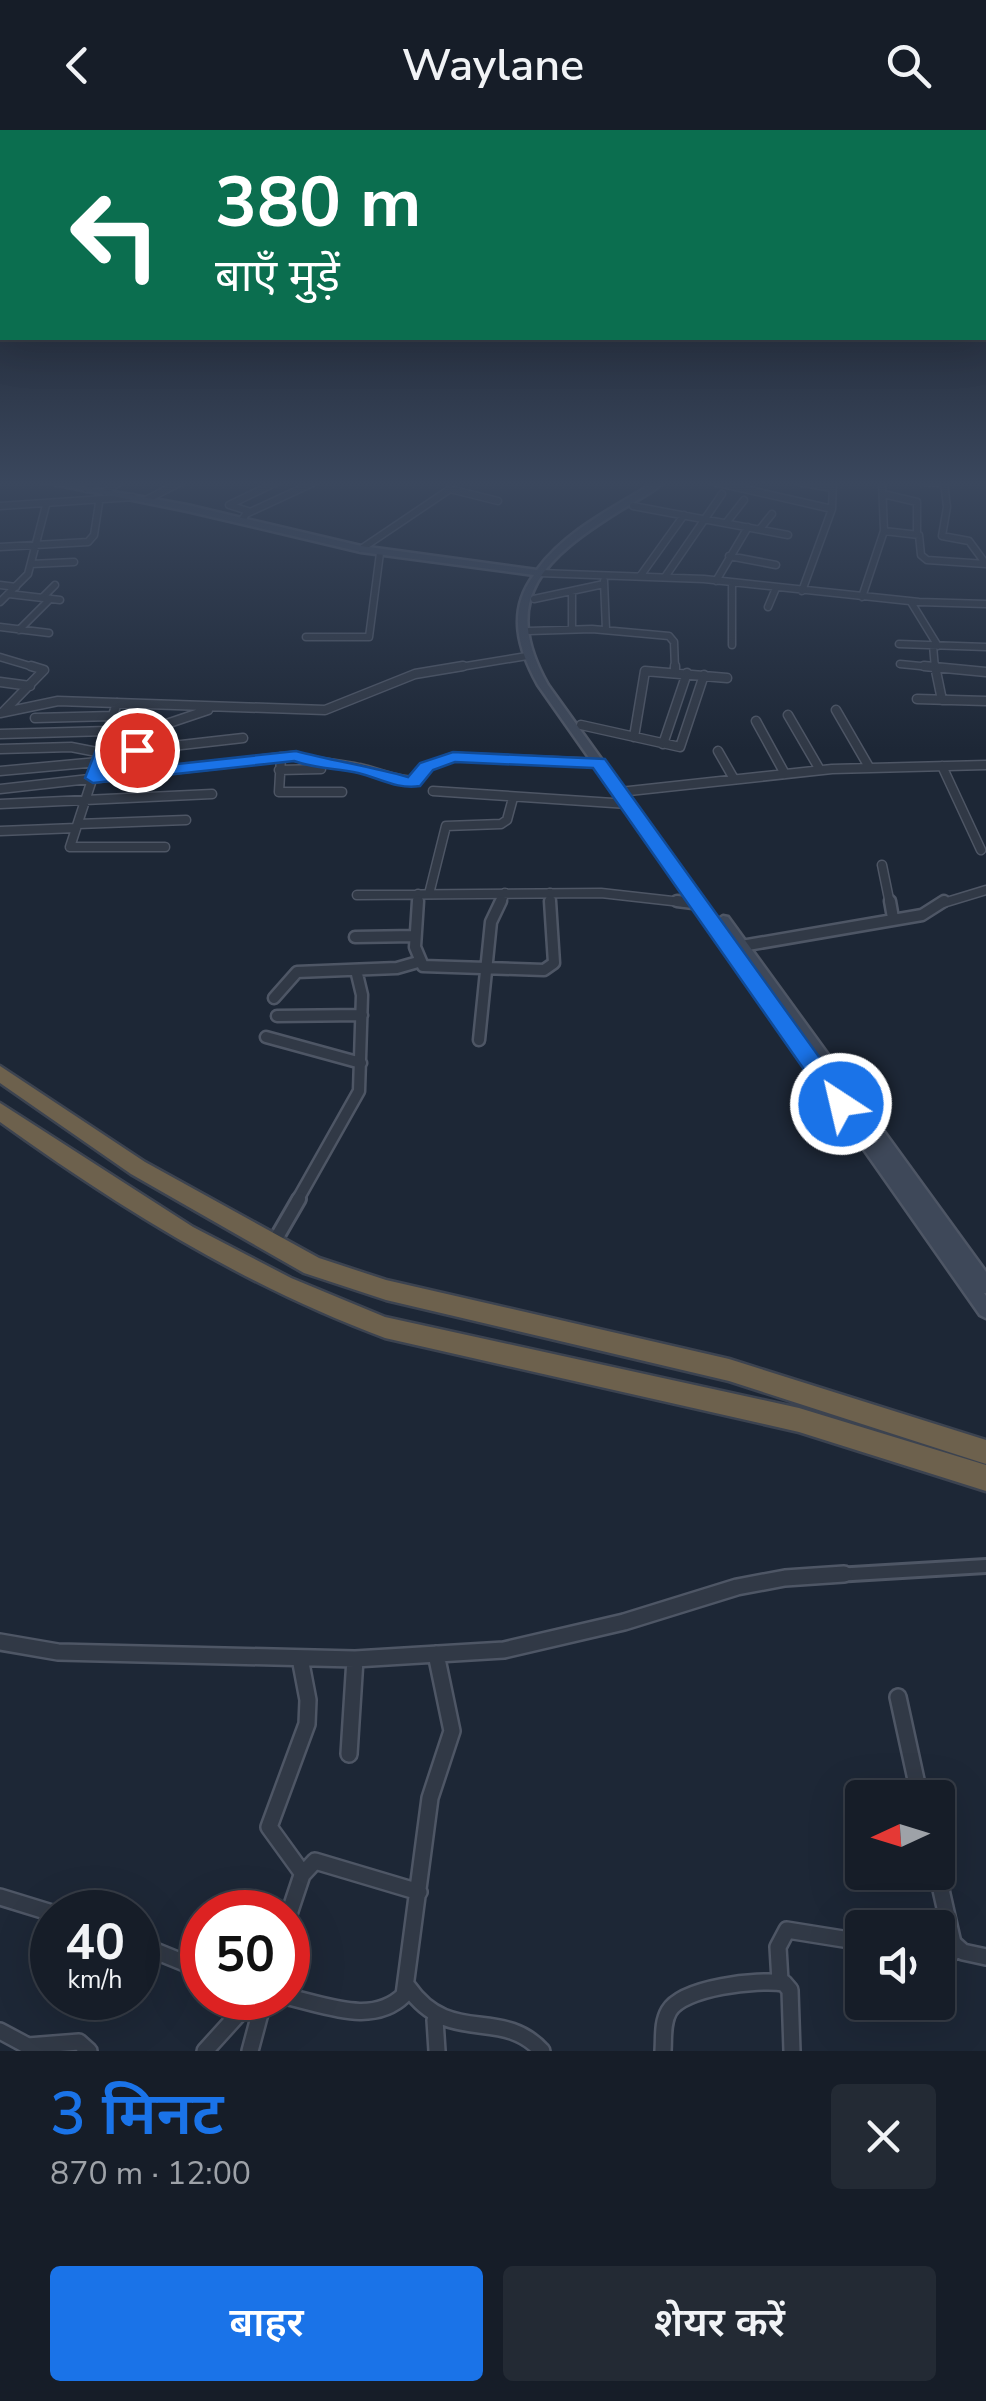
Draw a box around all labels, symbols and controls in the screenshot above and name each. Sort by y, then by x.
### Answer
text: Waylane [402,35,584,96]
icon: back [50,38,105,93]
icon: search [881,38,936,93]
text: 380 m [215,155,421,251]
icon: left [50,170,180,300]
text: बाएँ मुड़ें [215,246,340,307]
pin [95,708,180,793]
icon: arrive [110,723,165,778]
position arrow [789,1052,893,1156]
north arrow [845,1780,955,1890]
map controls [845,1780,955,2020]
speed limit sign: 50 [180,1890,310,2020]
text: 40 [65,1908,125,1977]
button: sound [845,1910,955,2020]
text: km/h [67,1963,123,1997]
text: 3 मिनट [50,2073,224,2155]
button: close [831,2084,936,2189]
text: 870 m · 12:00 [50,2152,251,2195]
button: बाहर [50,2266,483,2381]
button: शेयर करें [503,2266,936,2381]

